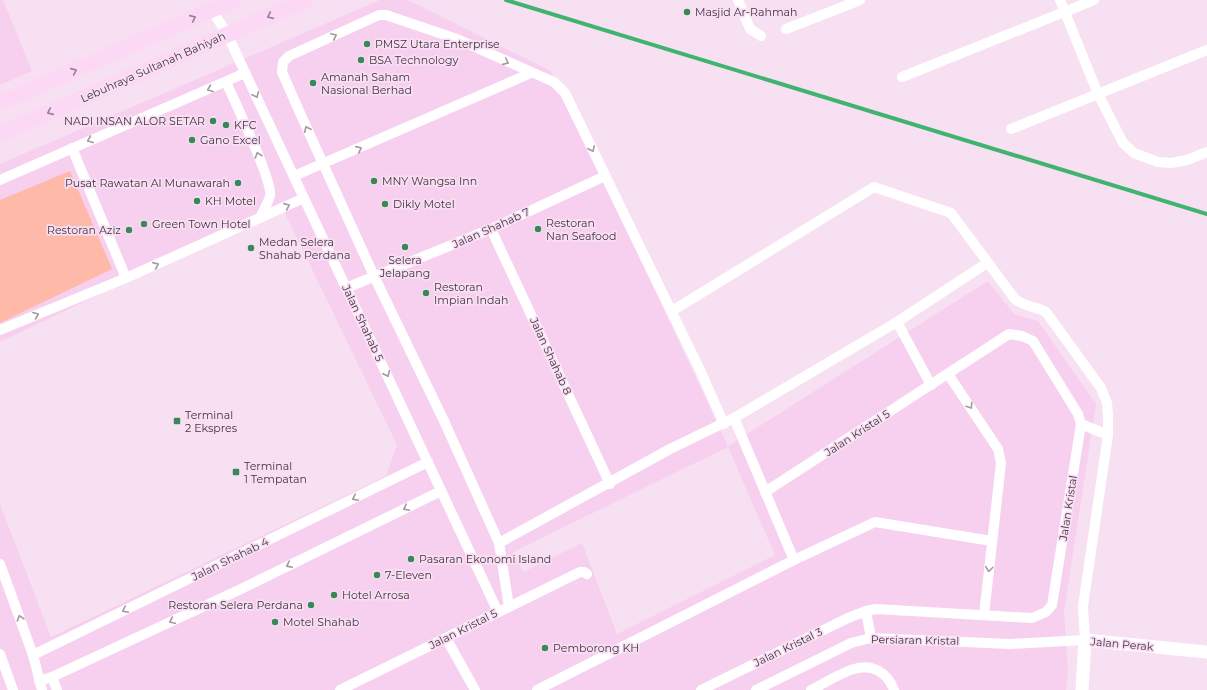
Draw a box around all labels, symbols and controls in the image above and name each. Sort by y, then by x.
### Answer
place label: Masjid Ar-Rahmah [695,5,797,19]
marker: Masjid Ar-Rahmah [682,7,692,17]
one-way arrow [267,11,274,19]
one-way arrow [189,15,196,23]
street label: Lebuhraya Sultanah Bahiyah [78,29,228,105]
one-way arrow [330,33,337,41]
place label: PMSZ Utara Enterprise [375,37,500,51]
marker: PMSZ Utara Enterprise [362,39,372,49]
place label: BSA Technology [369,53,458,67]
marker: BSA Technology [356,55,366,65]
one-way arrow [503,57,510,65]
one-way arrow [71,67,78,75]
place label: Amanah Saham Nasional Berhad [321,70,412,97]
marker: Amanah Saham Nasional Berhad [308,78,318,88]
one-way arrow [206,84,213,92]
one-way arrow [251,91,259,98]
one-way arrow [47,107,55,115]
place label: NADI INSAN ALOR SETAR [64,114,205,128]
marker: NADI INSAN ALOR SETAR [208,116,218,126]
place label: KFC [234,118,257,132]
marker: KFC [221,120,231,130]
one-way arrow [304,126,312,133]
place label: Gano Excel [200,133,261,147]
one-way arrow [87,135,95,143]
marker: Gano Excel [187,135,197,145]
one-way arrow [356,145,363,153]
one-way arrow [587,145,595,153]
one-way arrow [255,152,263,159]
place label: MNY Wangsa Inn [382,174,477,188]
place label: Pusat Rawatan Al Munawarah [65,176,230,190]
marker: MNY Wangsa Inn [369,176,379,186]
marker: Pusat Rawatan Al Munawarah [233,178,243,188]
place label: KH Motel [205,194,256,208]
marker: KH Motel [192,196,202,206]
place label: Dikly Motel [393,197,455,211]
marker: Dikly Motel [380,199,390,209]
one-way arrow [283,203,291,211]
street label: Jalan Shahab 7 [449,205,532,252]
place label: Restoran Nan Seafood [546,216,616,243]
place label: Green Town Hotel [152,217,251,231]
marker: Green Town Hotel [139,219,149,229]
place label: Restoran Aziz [47,223,121,237]
marker: Restoran Nan Seafood [533,224,543,234]
marker: Restoran Aziz [124,225,134,235]
place label: Medan Selera Shahab Perdana [259,235,351,262]
marker: Selera Jelapang [400,242,410,252]
marker: Medan Selera Shahab Perdana [246,243,256,253]
place label: Selera Jelapang [379,253,430,280]
one-way arrow [152,262,159,270]
place label: Restoran Impian Indah [434,280,508,307]
street label: Jalan Shahab 5 [339,282,387,364]
marker: Restoran Impian Indah [421,288,431,298]
one-way arrow [33,312,40,320]
street label: Jalan Shahab 8 [527,314,575,397]
one-way arrow [382,370,390,377]
one-way arrow [965,402,973,409]
street label: Jalan Kristal 5 [821,407,892,460]
place label: Terminal 2 Ekspres [185,408,238,435]
marker: Terminal 2 Ekspres [172,416,182,426]
place label: Terminal 1 Tempatan [244,459,307,486]
marker: Terminal 1 Tempatan [231,467,241,477]
street label: Jalan Kristal [1056,474,1080,543]
one-way arrow [352,493,359,500]
one-way arrow [403,503,411,511]
street label: Jalan Shahab 4 [188,534,271,584]
place label: Pasaran Ekonomi Island [419,552,551,566]
marker: Pasaran Ekonomi Island [406,554,416,564]
one-way arrow [286,560,294,568]
one-way arrow [985,566,994,572]
place label: 7-Eleven [385,568,432,582]
marker: 7-Eleven [372,570,382,580]
place label: Hotel Arrosa [342,588,410,602]
marker: Hotel Arrosa [329,590,339,600]
place label: Restoran Selera Perdana [168,598,303,612]
marker: Restoran Selera Perdana [306,600,316,610]
one-way arrow [122,605,129,613]
street label: Jalan Kristal 5 [426,606,500,653]
one-way arrow [16,615,24,622]
place label: Motel Shahab [283,615,359,629]
one-way arrow [169,616,176,624]
marker: Motel Shahab [270,617,280,627]
street label: Jalan Kristal 3 [750,624,825,670]
street label: Persiaran Kristal [871,632,959,648]
street label: Jalan Perak [1089,634,1155,654]
place label: Pemborong KH [553,641,639,655]
marker: Pemborong KH [540,643,550,653]

